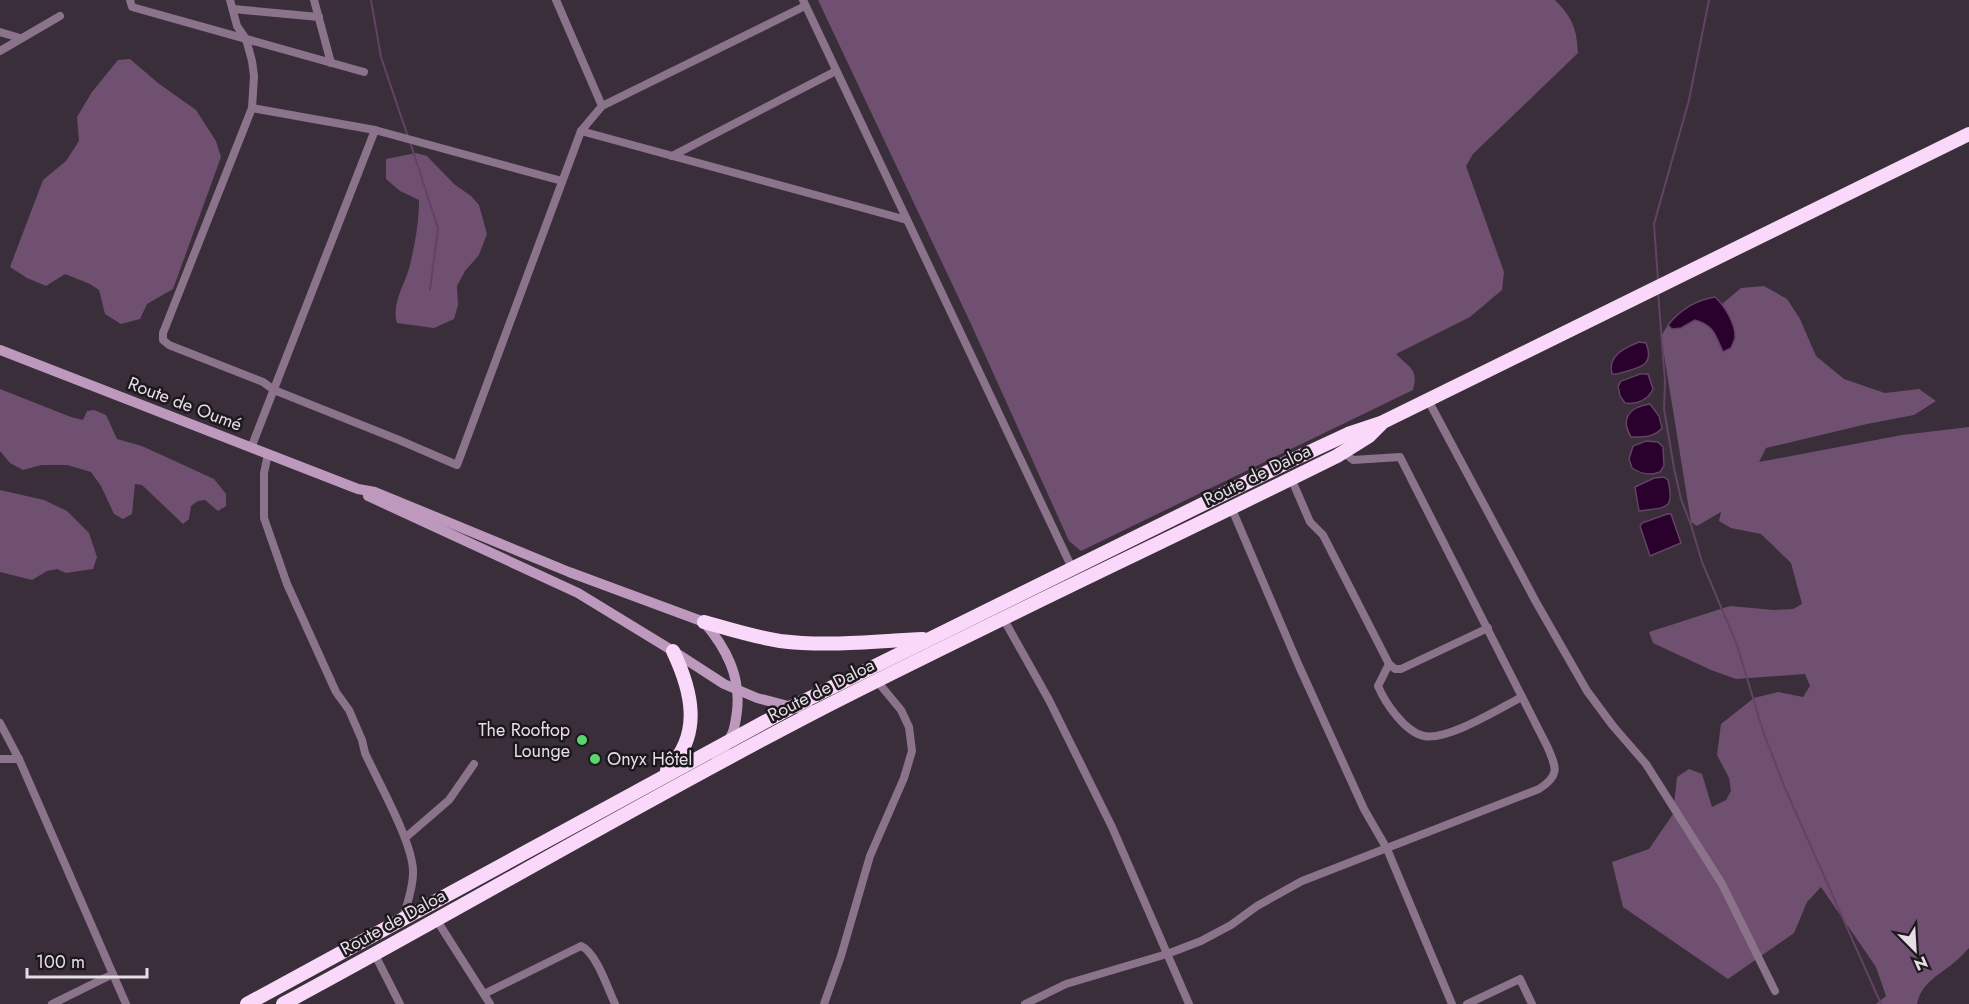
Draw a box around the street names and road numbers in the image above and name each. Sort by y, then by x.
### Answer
street label: Route de Oumé [124,370,246,438]
street label: Route de Daloa [1199,438,1315,512]
street label: Route de Daloa [763,652,879,728]
street label: Route de Daloa [336,882,450,962]

